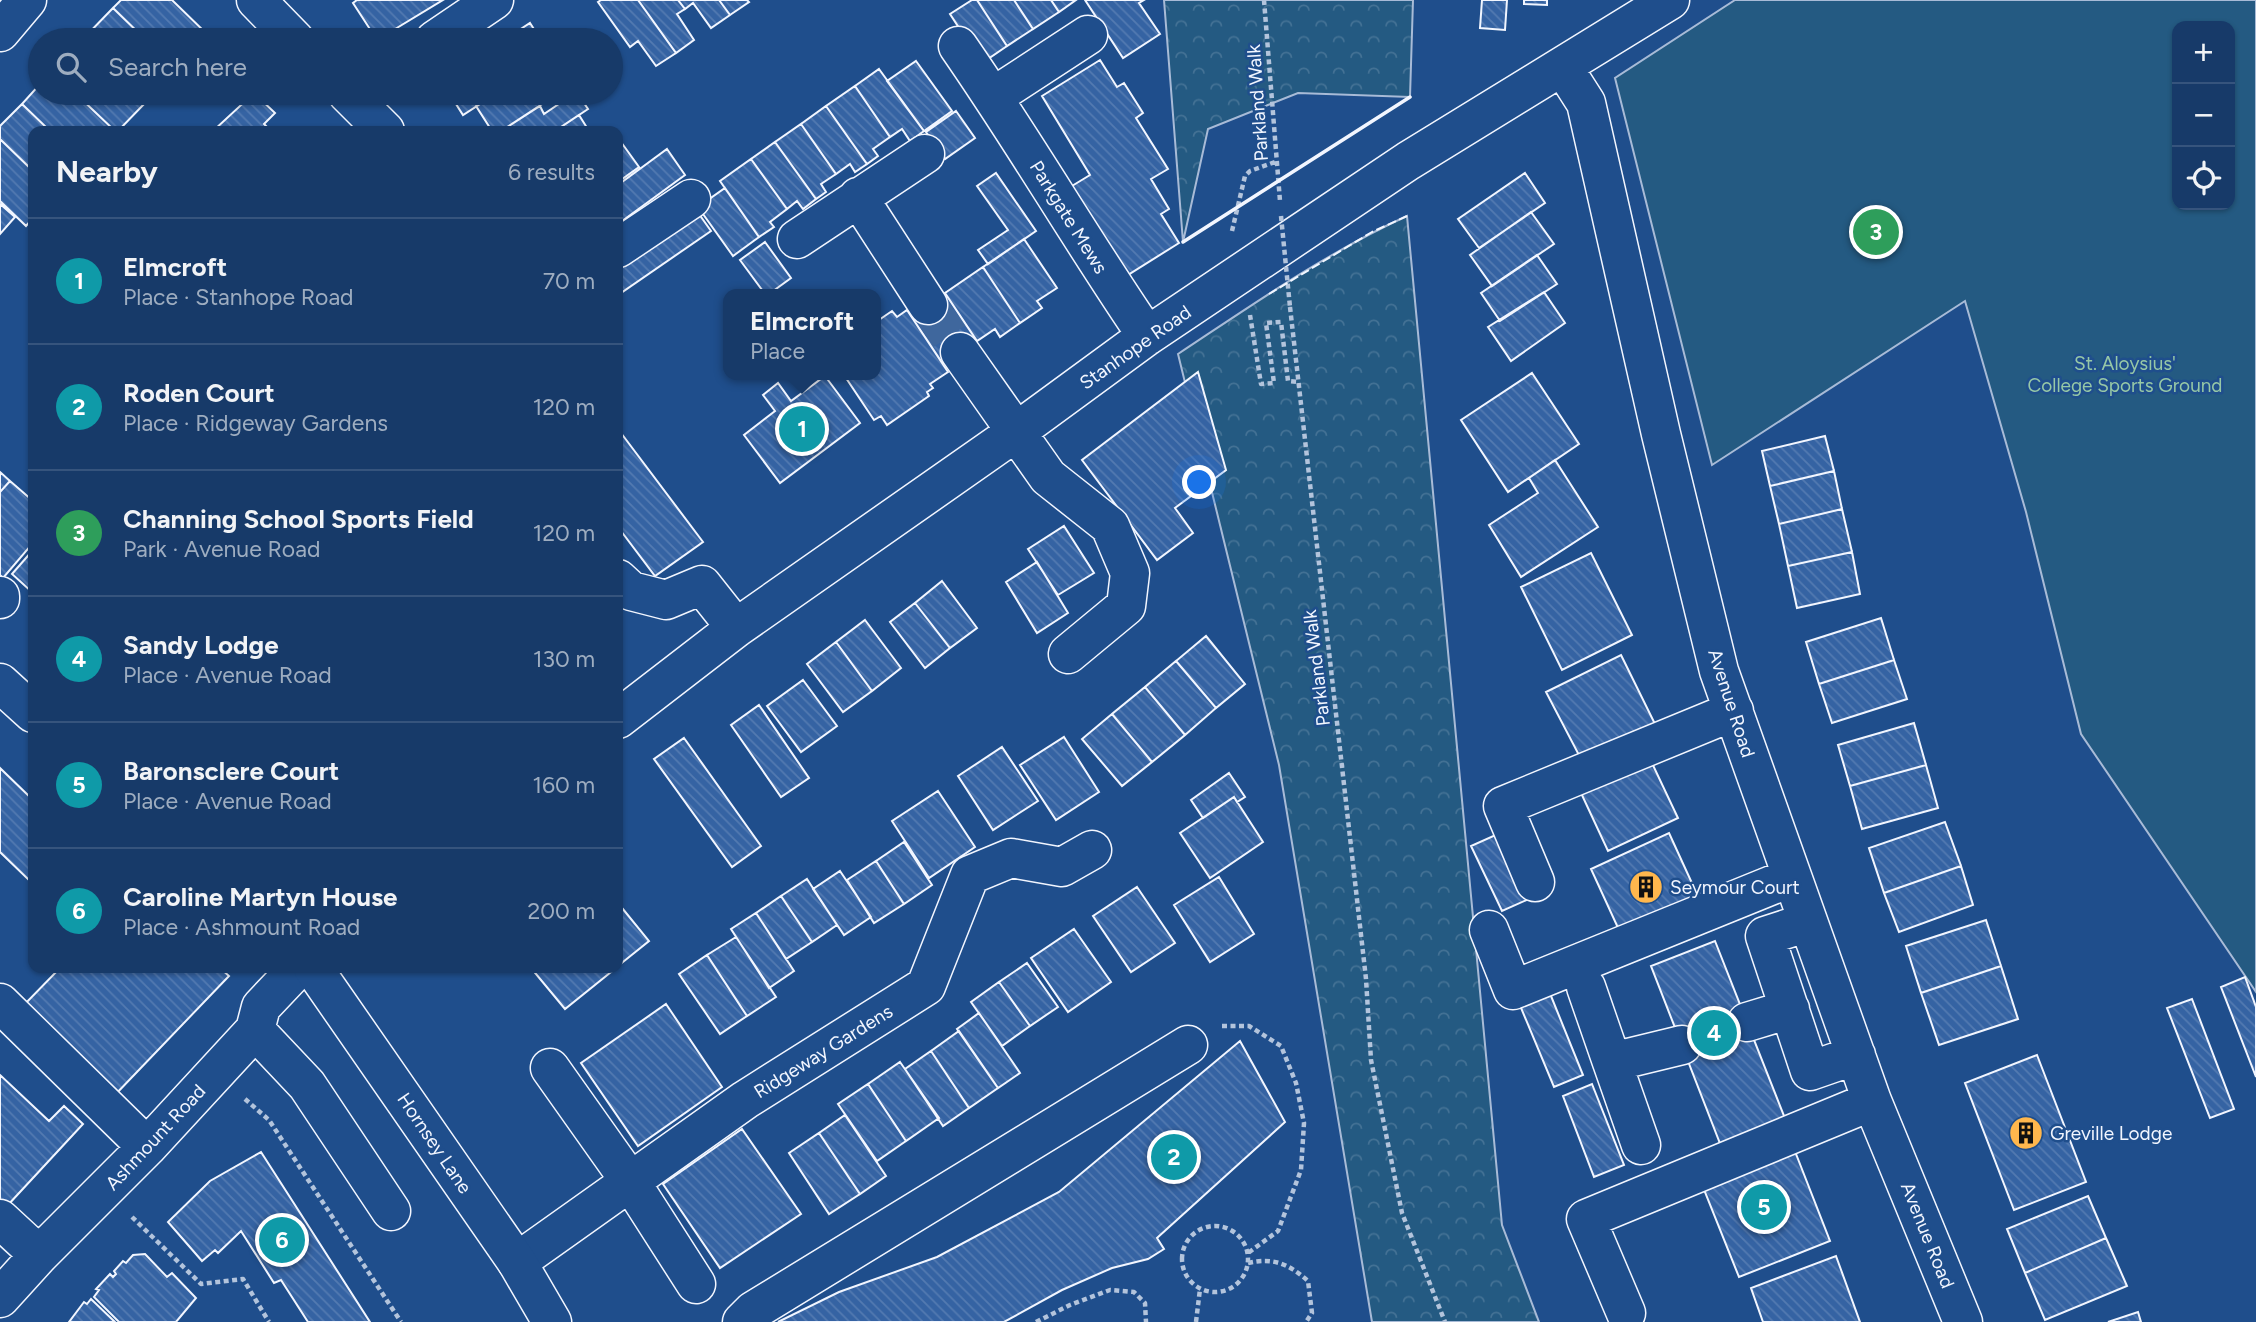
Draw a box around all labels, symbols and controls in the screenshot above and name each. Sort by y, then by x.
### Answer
map controls [2172,21,2235,210]
button: + [2172,21,2235,84]
search box [28,28,623,105]
street label: Parkland Walk [1242,43,1273,162]
icon: search [52,48,90,86]
text: Search here [108,51,247,83]
button: − [2172,84,2235,147]
button: locate [2172,147,2235,210]
text: Nearby [56,153,158,190]
street label: Parkgate Mews [1025,157,1113,278]
text: 6 results [508,158,595,186]
pin: 3 [1853,206,1899,258]
text: Elmcroft [123,251,227,283]
text: 1 [74,267,84,295]
text: 70 m [543,267,595,295]
text: Place · Stanhope Road [123,283,354,311]
popup [723,289,881,380]
street label: Stanhope Road [1075,300,1195,394]
text: Elmcroft [750,305,854,337]
text: Place [750,337,805,365]
park label: St. Aloysius' College Sports Ground [2028,352,2222,397]
text: Roden Court [123,377,275,409]
text: 2 [72,393,86,421]
text: 120 m [533,393,595,421]
pin: 1 [779,403,825,455]
text: Place · Ridgeway Gardens [123,409,388,437]
your location [1182,465,1216,499]
text: Channing School Sports Field [123,503,474,535]
text: 3 [73,519,85,547]
text: 120 m [533,519,595,547]
text: Park · Avenue Road [123,535,320,563]
street label: Parkland Walk [1298,608,1335,727]
text: Sandy Lodge [123,629,279,661]
text: 4 [72,645,86,673]
text: 130 m [533,645,595,673]
street label: Avenue Road [1703,646,1760,760]
text: Place · Avenue Road [123,661,332,689]
text: Baronsclere Court [123,755,339,787]
text: 5 [72,771,86,799]
text: 160 m [532,771,595,799]
text: Place · Avenue Road [123,787,332,815]
building icon: Seymour Court [1627,868,1665,906]
place label: Seymour Court [1670,876,1800,899]
text: Caroline Martyn House [123,881,398,913]
text: 6 [72,897,86,925]
text: 200 m [527,897,595,925]
text: Place · Ashmount Road [123,913,360,941]
street label: Ridgeway Gardens [750,999,897,1103]
pin: 4 [1691,1007,1737,1059]
street label: Ashmount Road [100,1080,210,1195]
street label: Hornsey Lane [392,1089,477,1198]
building icon: Greville Lodge [2007,1114,2045,1152]
place label: Greville Lodge [2050,1122,2172,1145]
pin: 2 [1151,1131,1197,1183]
street label: Avenue Road [1896,1179,1959,1292]
pin: 5 [1741,1181,1787,1233]
pin: 6 [259,1214,305,1266]

